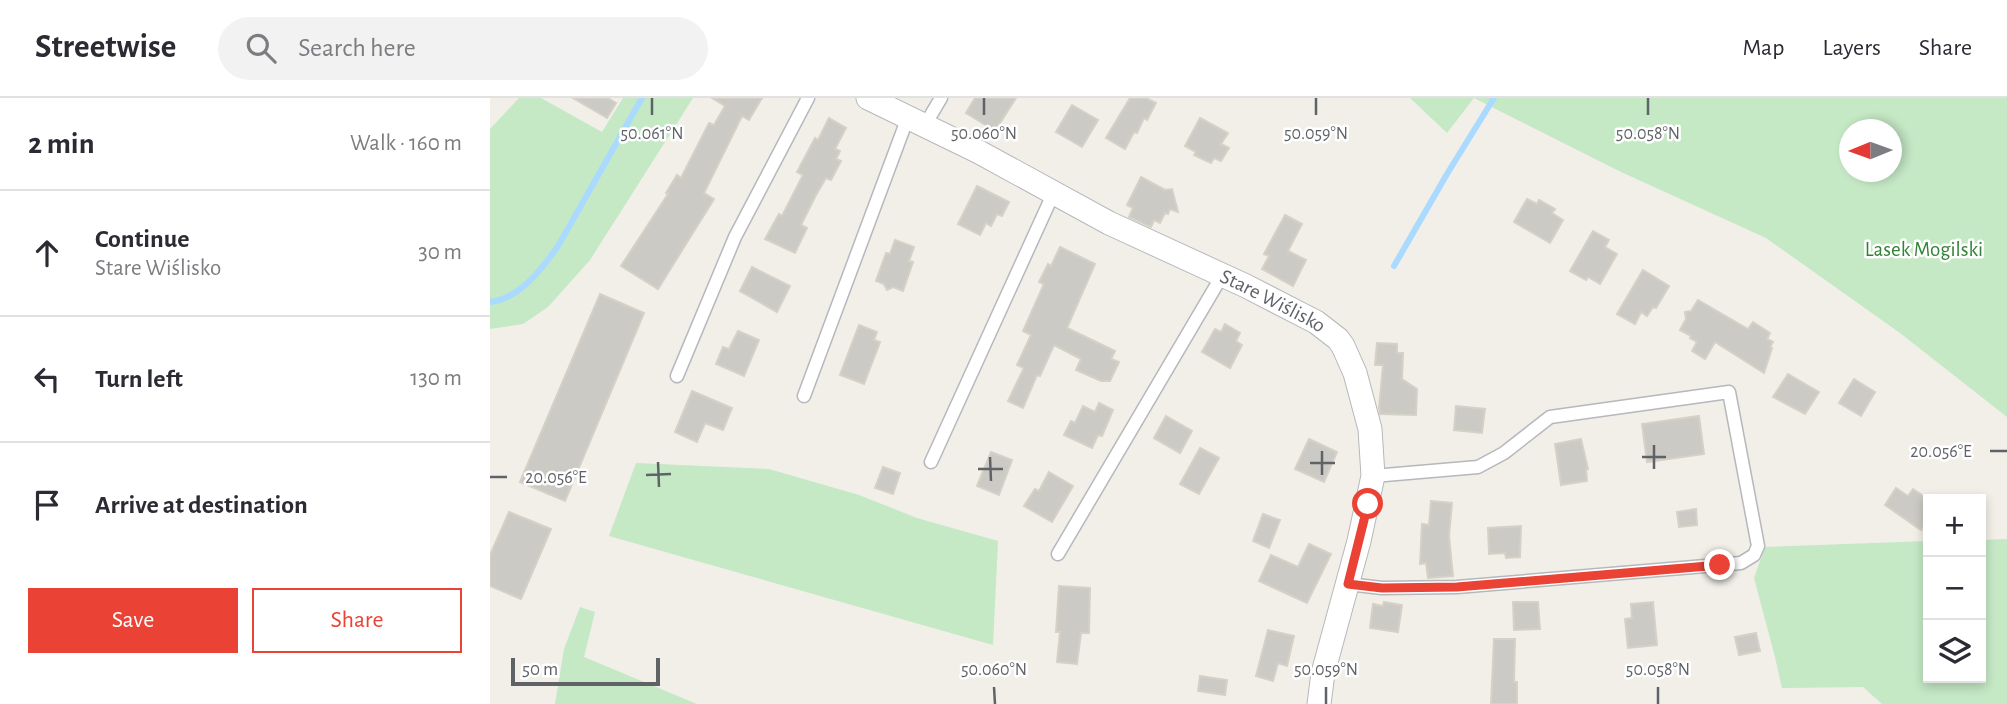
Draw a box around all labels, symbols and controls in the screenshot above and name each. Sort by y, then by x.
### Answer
search box [218,17,708,80]
icon: search [242,29,280,67]
text: Streetwise [35,31,176,64]
text: Search here [298,35,416,61]
text: Map [1742,36,1784,60]
text: Layers [1822,36,1881,60]
text: Share [1919,36,1972,60]
north arrow [1839,119,1902,182]
text: 50.061°N [621,125,683,143]
text: 50.060°N [951,125,1017,143]
text: 50.059°N [1284,125,1348,143]
text: 50.058°N [1616,125,1680,143]
text: 2 min [28,129,95,159]
text: Walk · 160 m [350,132,462,155]
text: Continue [95,226,190,252]
icon: ahead [28,234,66,272]
park label: Lasek Mogilski [1865,239,1983,260]
text: 30 m [418,241,462,264]
text: Stare Wiślisko [95,257,221,280]
street label: Stare Wiślisko [1217,266,1330,337]
icon: left [28,360,66,398]
text: Turn left [95,366,183,392]
text: 130 m [410,367,462,390]
text: 20.056°E [1910,443,1972,461]
text: 20.056°E [525,469,587,487]
icon: arrive [28,486,66,524]
route start [1352,488,1383,519]
text: Arrive at destination [95,492,308,518]
map controls [1923,494,1986,683]
button: + [1923,494,1986,557]
route end [1704,549,1735,580]
button: − [1923,557,1986,620]
button: Save [28,588,238,653]
button: Share [252,588,462,653]
button: layers [1923,620,1986,683]
scale bar [511,655,660,687]
text: 50 m [522,660,558,679]
text: 50.060°N [961,661,1027,679]
text: 50.059°N [1294,661,1358,679]
text: 50.058°N [1626,661,1690,679]

